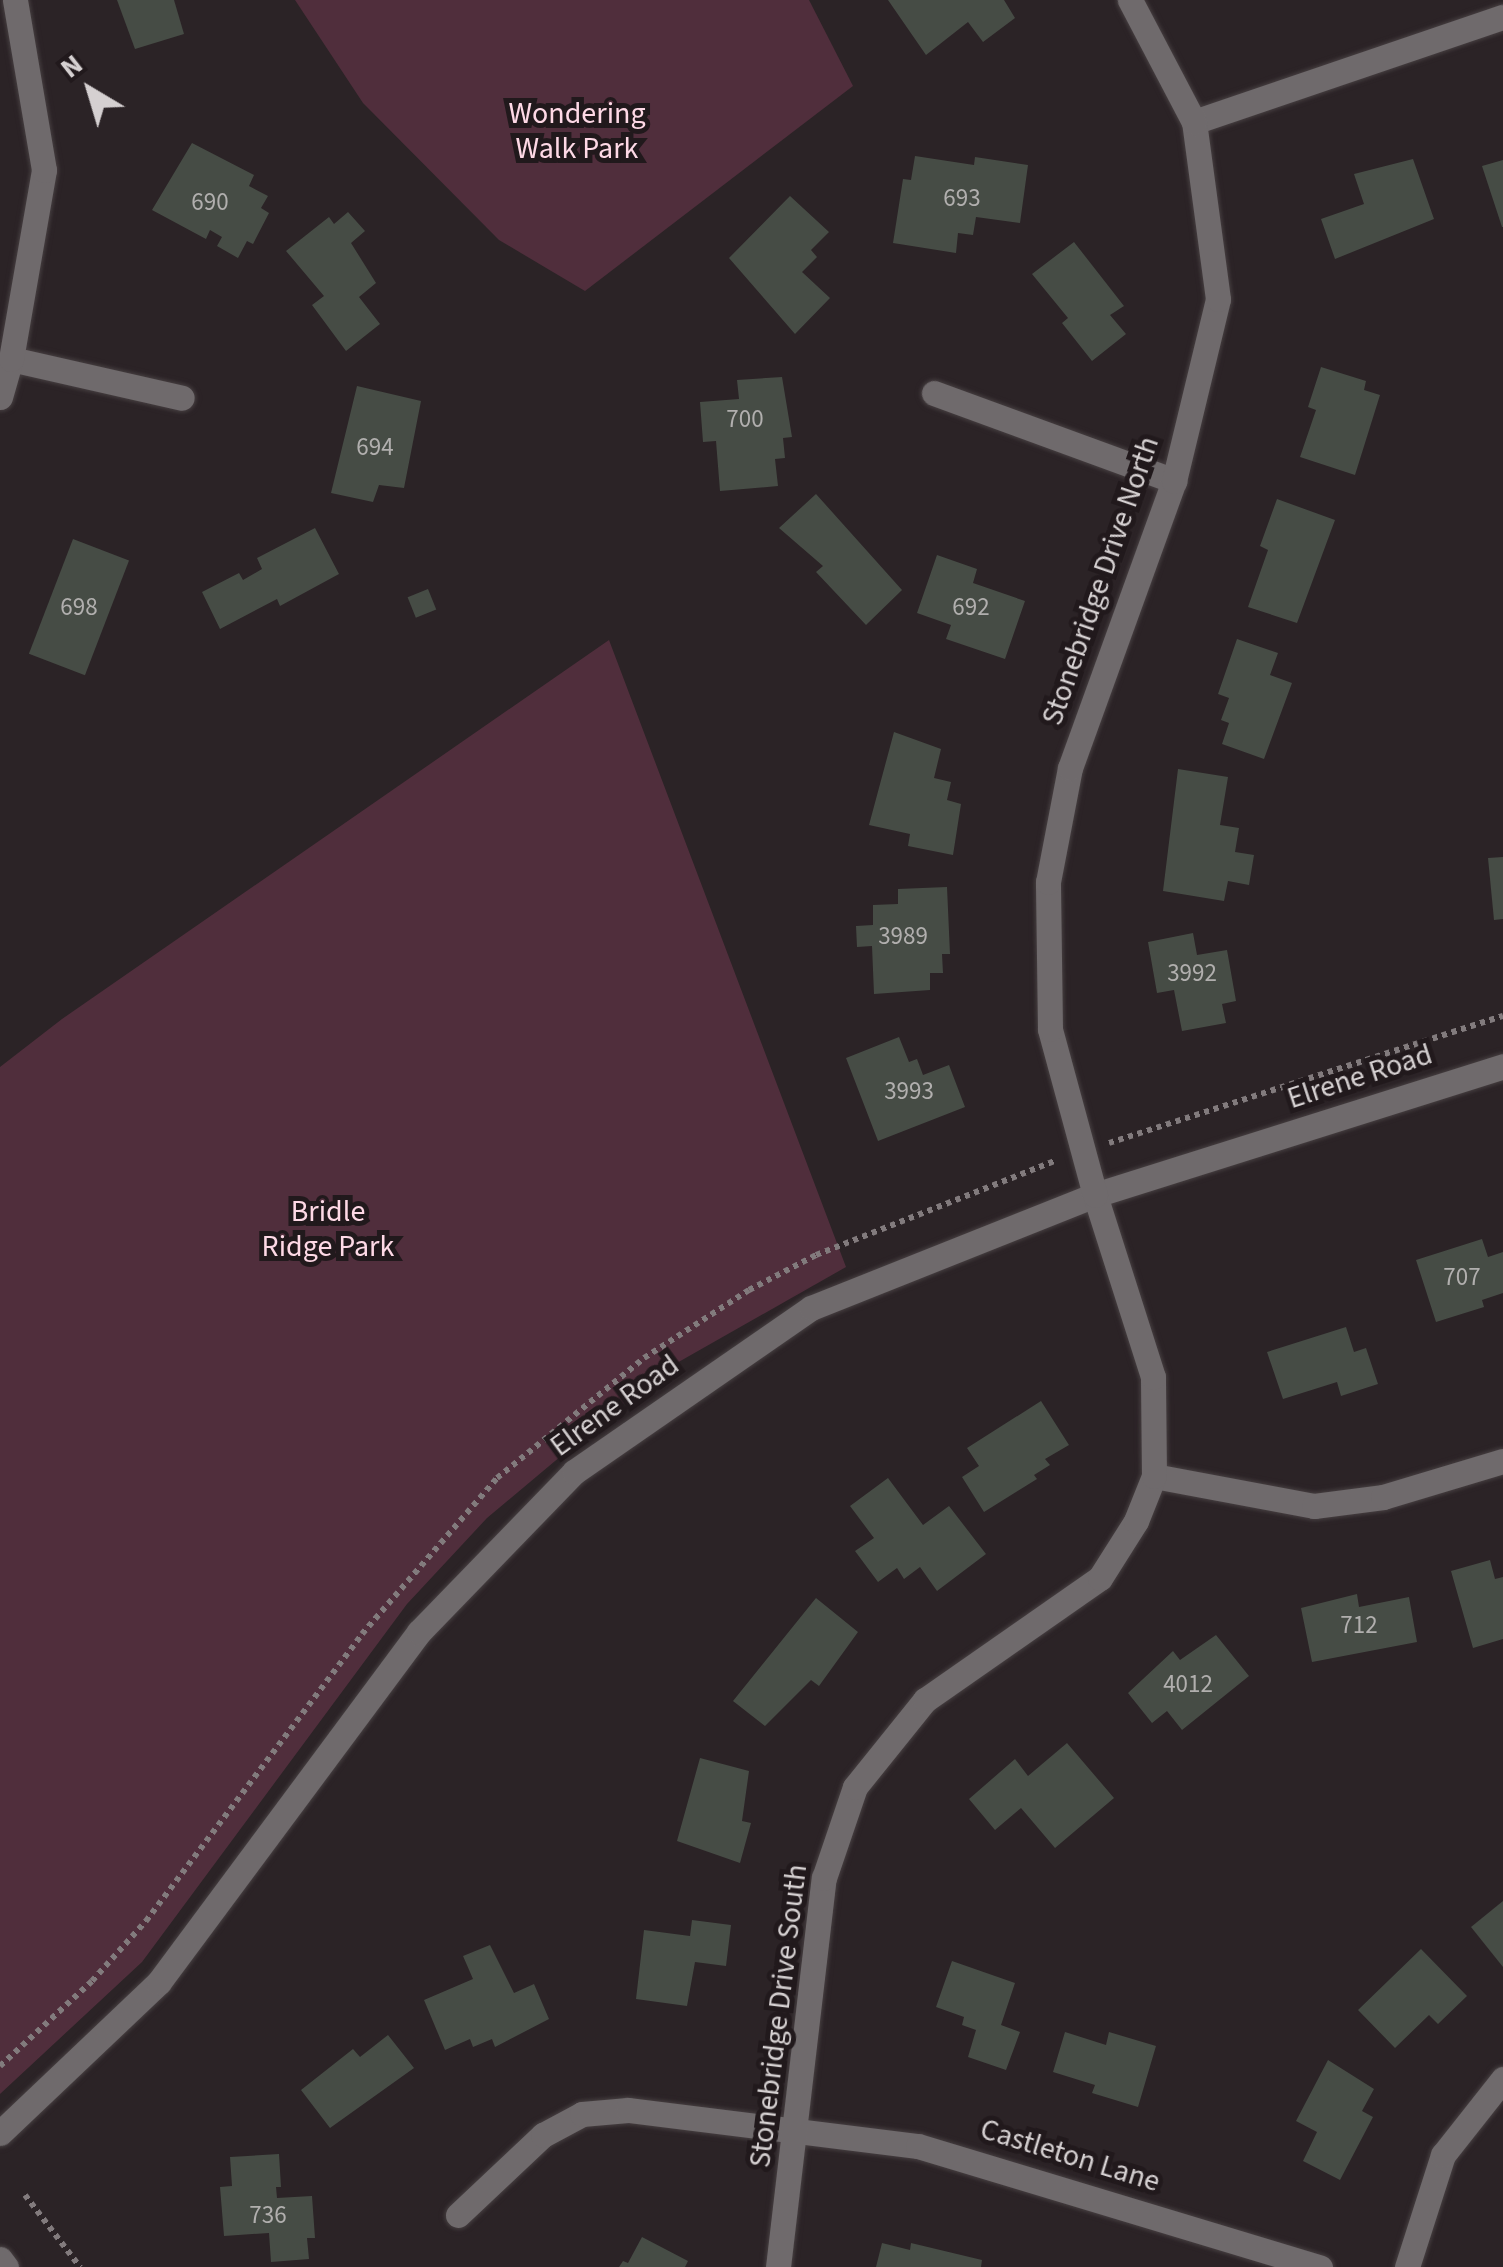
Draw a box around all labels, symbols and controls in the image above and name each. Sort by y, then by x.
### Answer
north arrow [40,40,140,140]
text: N [52,45,91,88]
park label: Wondering Walk Park [508,96,646,166]
house number: 693 [943,183,981,213]
house number: 690 [191,187,229,217]
house number: 700 [726,404,764,434]
house number: 694 [356,432,394,462]
street label: Stonebridge Drive North [1035,432,1167,730]
house number: 698 [60,592,98,622]
house number: 692 [952,592,990,622]
house number: 3989 [878,921,928,951]
house number: 3992 [1167,958,1217,988]
street label: Elrene Road [1283,1037,1437,1117]
house number: 3993 [884,1076,934,1106]
park label: Bridle Ridge Park [262,1194,394,1264]
house number: 707 [1443,1262,1481,1292]
street label: Elrene Road [544,1347,686,1465]
house number: 712 [1340,1610,1378,1640]
house number: 4012 [1163,1669,1213,1699]
street label: Stonebridge Drive South [743,1862,815,2170]
street label: Castleton Lane [976,2112,1164,2200]
house number: 736 [249,2200,287,2230]

